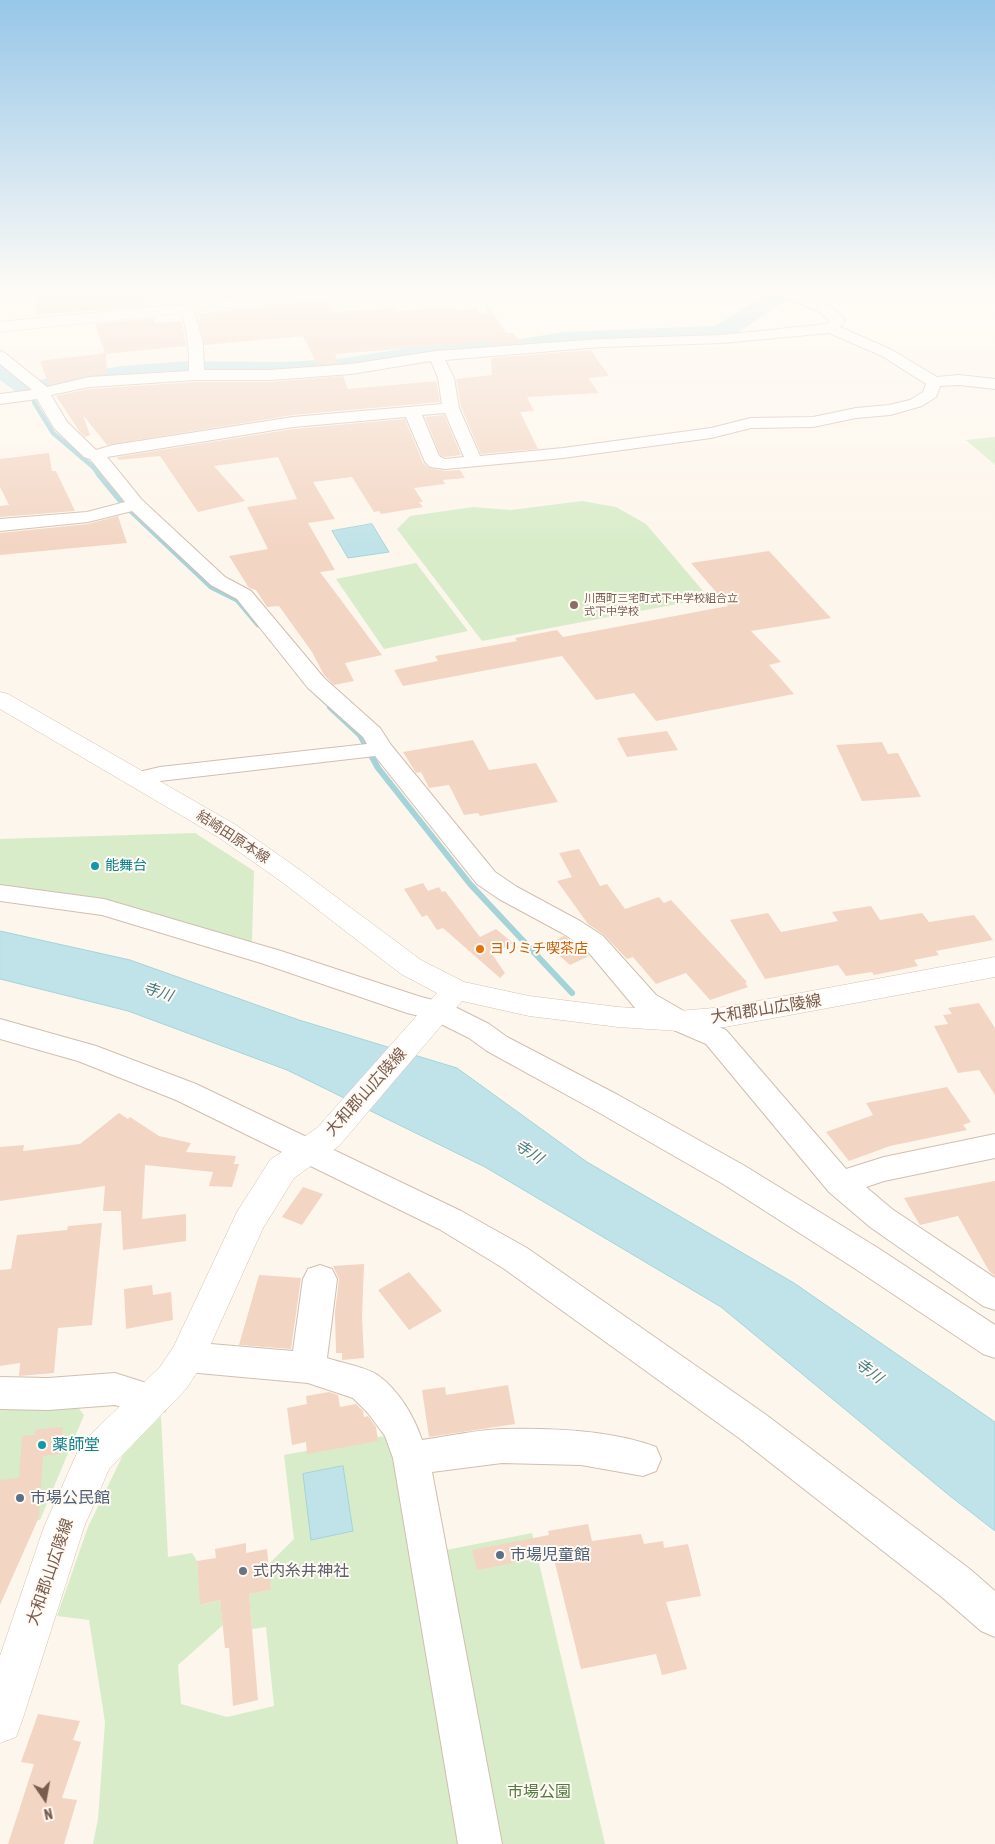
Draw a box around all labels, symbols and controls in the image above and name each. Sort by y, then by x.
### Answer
place label: 川西町三宅町式下中学校組合立 式下中学校 [584,592,738,618]
marker: 川西町三宅町式下中学校組合立 式下中学校 [568,599,580,611]
street label: 結崎田原本線 [193,807,273,867]
place label: 能舞台 [105,858,147,874]
marker: 能舞台 [89,860,101,872]
place label: ヨリミチ喫茶店 [490,941,588,957]
marker: ヨリミチ喫茶店 [474,943,486,955]
water label: 寺川 [141,979,175,1005]
street label: 大和郡山広陵線 [709,991,823,1027]
street label: 大和郡山広陵線 [321,1044,411,1140]
water label: 寺川 [512,1136,546,1168]
water label: 寺川 [852,1355,886,1387]
place label: 薬師堂 [52,1435,100,1455]
marker: 薬師堂 [36,1439,48,1451]
place label: 市場公民館 [30,1488,110,1508]
marker: 市場公民館 [14,1492,26,1504]
street label: 大和郡山広陵線 [23,1516,77,1628]
place label: 市場児童館 [510,1545,590,1565]
marker: 市場児童館 [494,1549,506,1561]
place label: 式内糸井神社 [253,1561,349,1581]
marker: 式内糸井神社 [237,1565,249,1577]
north arrow [20,1774,70,1824]
park label: 市場公園 [507,1782,571,1802]
text: N [42,1805,54,1822]

